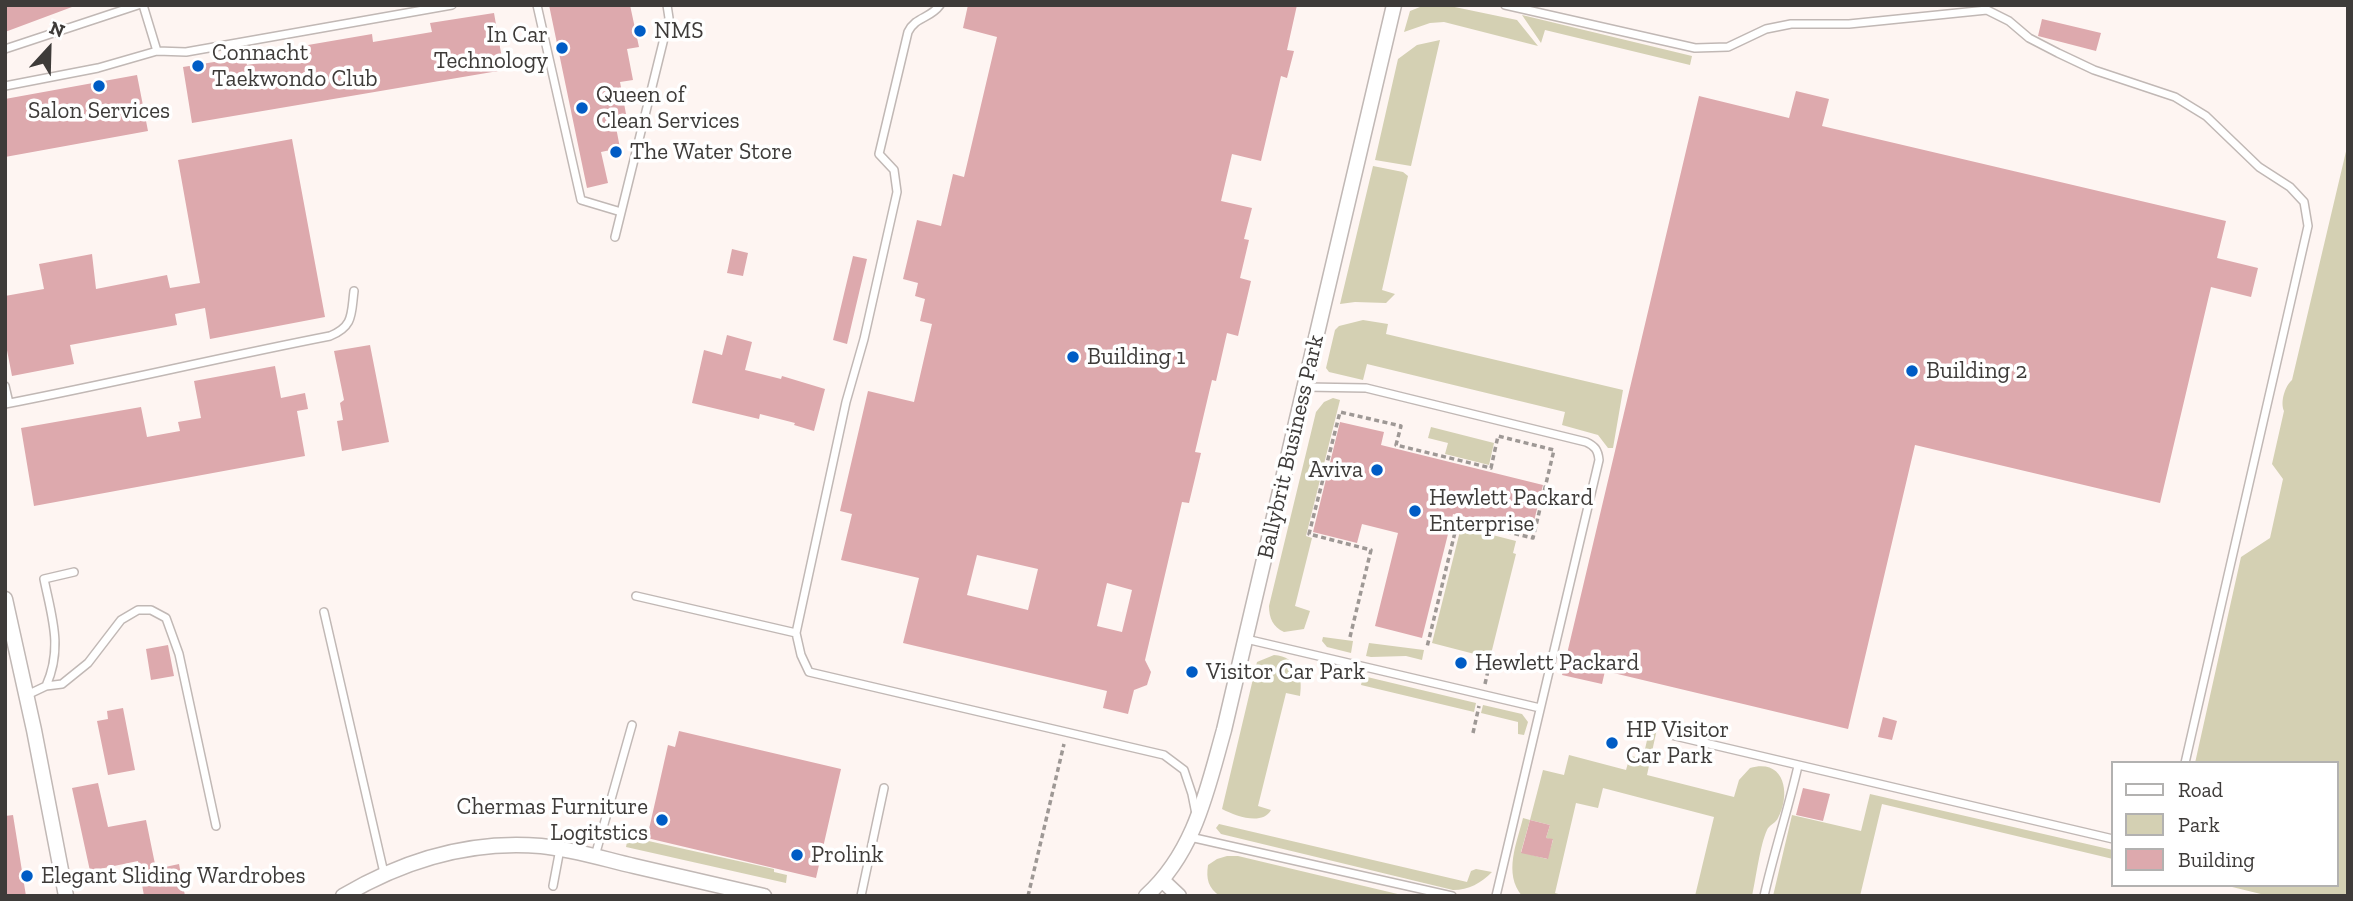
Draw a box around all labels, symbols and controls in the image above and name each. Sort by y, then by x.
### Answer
north arrow [14,14,84,84]
text: N [46,16,68,42]
place label: NMS [654,17,704,45]
place label: In Car Technology [434,21,548,75]
marker: NMS [632,23,648,39]
place label: Connacht Taekwondo Club [212,39,378,93]
marker: In Car Technology [554,40,570,56]
marker: Connacht Taekwondo Club [190,58,206,74]
marker: Salon Services [91,78,107,94]
place label: Queen of Clean Services [596,81,740,135]
place label: Salon Services [28,97,170,125]
marker: Queen of Clean Services [574,100,590,116]
place label: The Water Store [630,138,792,166]
marker: The Water Store [608,144,624,160]
street label: Ballybrit Business Park [1252,332,1330,562]
place label: Building 1 [1087,343,1185,371]
marker: Building 1 [1065,349,1081,365]
place label: Building 2 [1926,357,2027,385]
marker: Building 2 [1904,363,1920,379]
place label: Aviva [1308,456,1363,484]
marker: Aviva [1369,462,1385,478]
place label: Hewlett Packard Enterprise [1429,484,1593,538]
marker: Hewlett Packard Enterprise [1407,503,1423,519]
place label: Hewlett Packard [1475,649,1639,677]
marker: Hewlett Packard [1453,655,1469,671]
place label: Visitor Car Park [1206,658,1365,686]
marker: Visitor Car Park [1184,664,1200,680]
place label: HP Visitor Car Park [1626,716,1729,770]
marker: HP Visitor Car Park [1604,735,1620,751]
legend [2112,761,2339,887]
text: Road [2178,777,2223,802]
place label: Chermas Furniture Logitstics [457,793,648,847]
marker: Chermas Furniture Logitstics [654,812,670,828]
text: Park [2178,812,2220,837]
place label: Prolink [811,841,883,869]
marker: Prolink [789,847,805,863]
text: Building [2178,847,2255,872]
place label: Elegant Sliding Wardrobes [41,862,305,890]
marker: Elegant Sliding Wardrobes [19,868,35,884]

